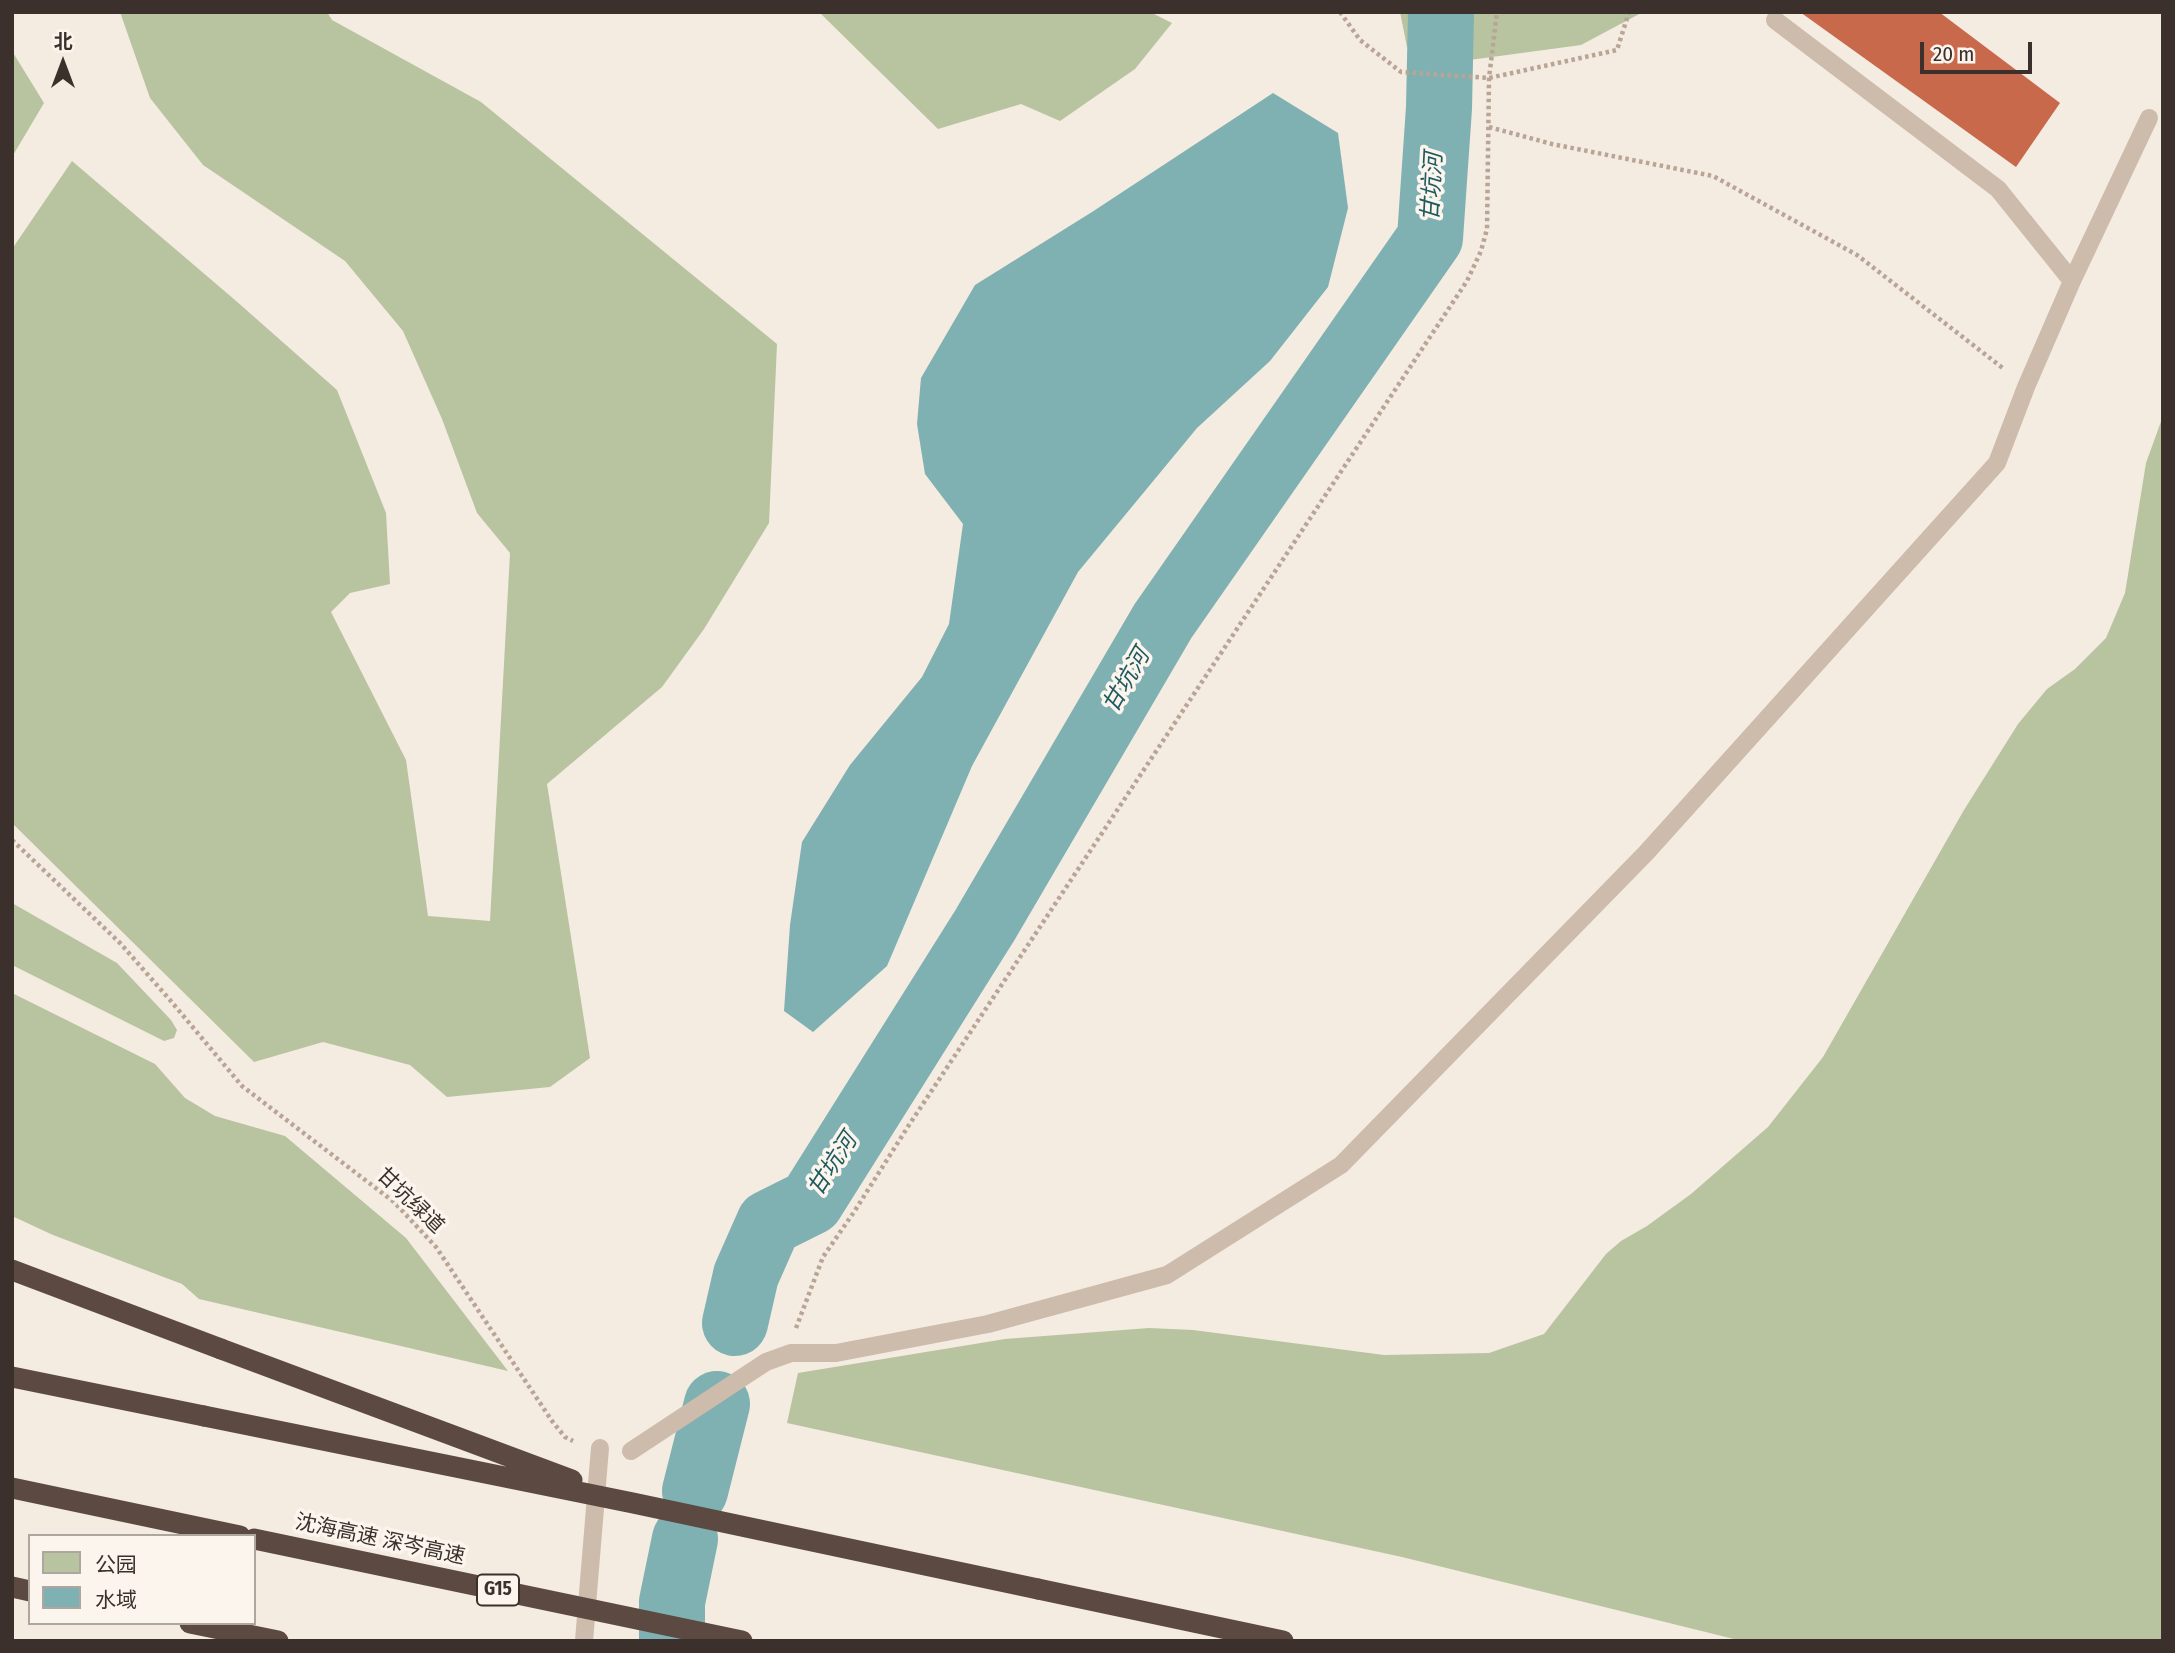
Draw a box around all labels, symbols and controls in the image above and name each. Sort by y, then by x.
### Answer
north arrow [28,28,98,98]
scale bar [1923,28,2035,72]
text: 北 [53,30,73,53]
text: 20 m [1933,41,1974,67]
water label: 甘坑河 [1417,152,1449,222]
water label: 甘坑河 [1098,644,1156,718]
water label: 甘坑河 [803,1129,863,1201]
street label: 甘坑绿道 [371,1163,449,1239]
street label: 沈海高速 深岑高速 [293,1510,467,1570]
legend [28,1534,256,1625]
text: 公园 [95,1552,137,1578]
road number: G15 [477,1574,519,1606]
text: 水域 [95,1587,137,1613]

